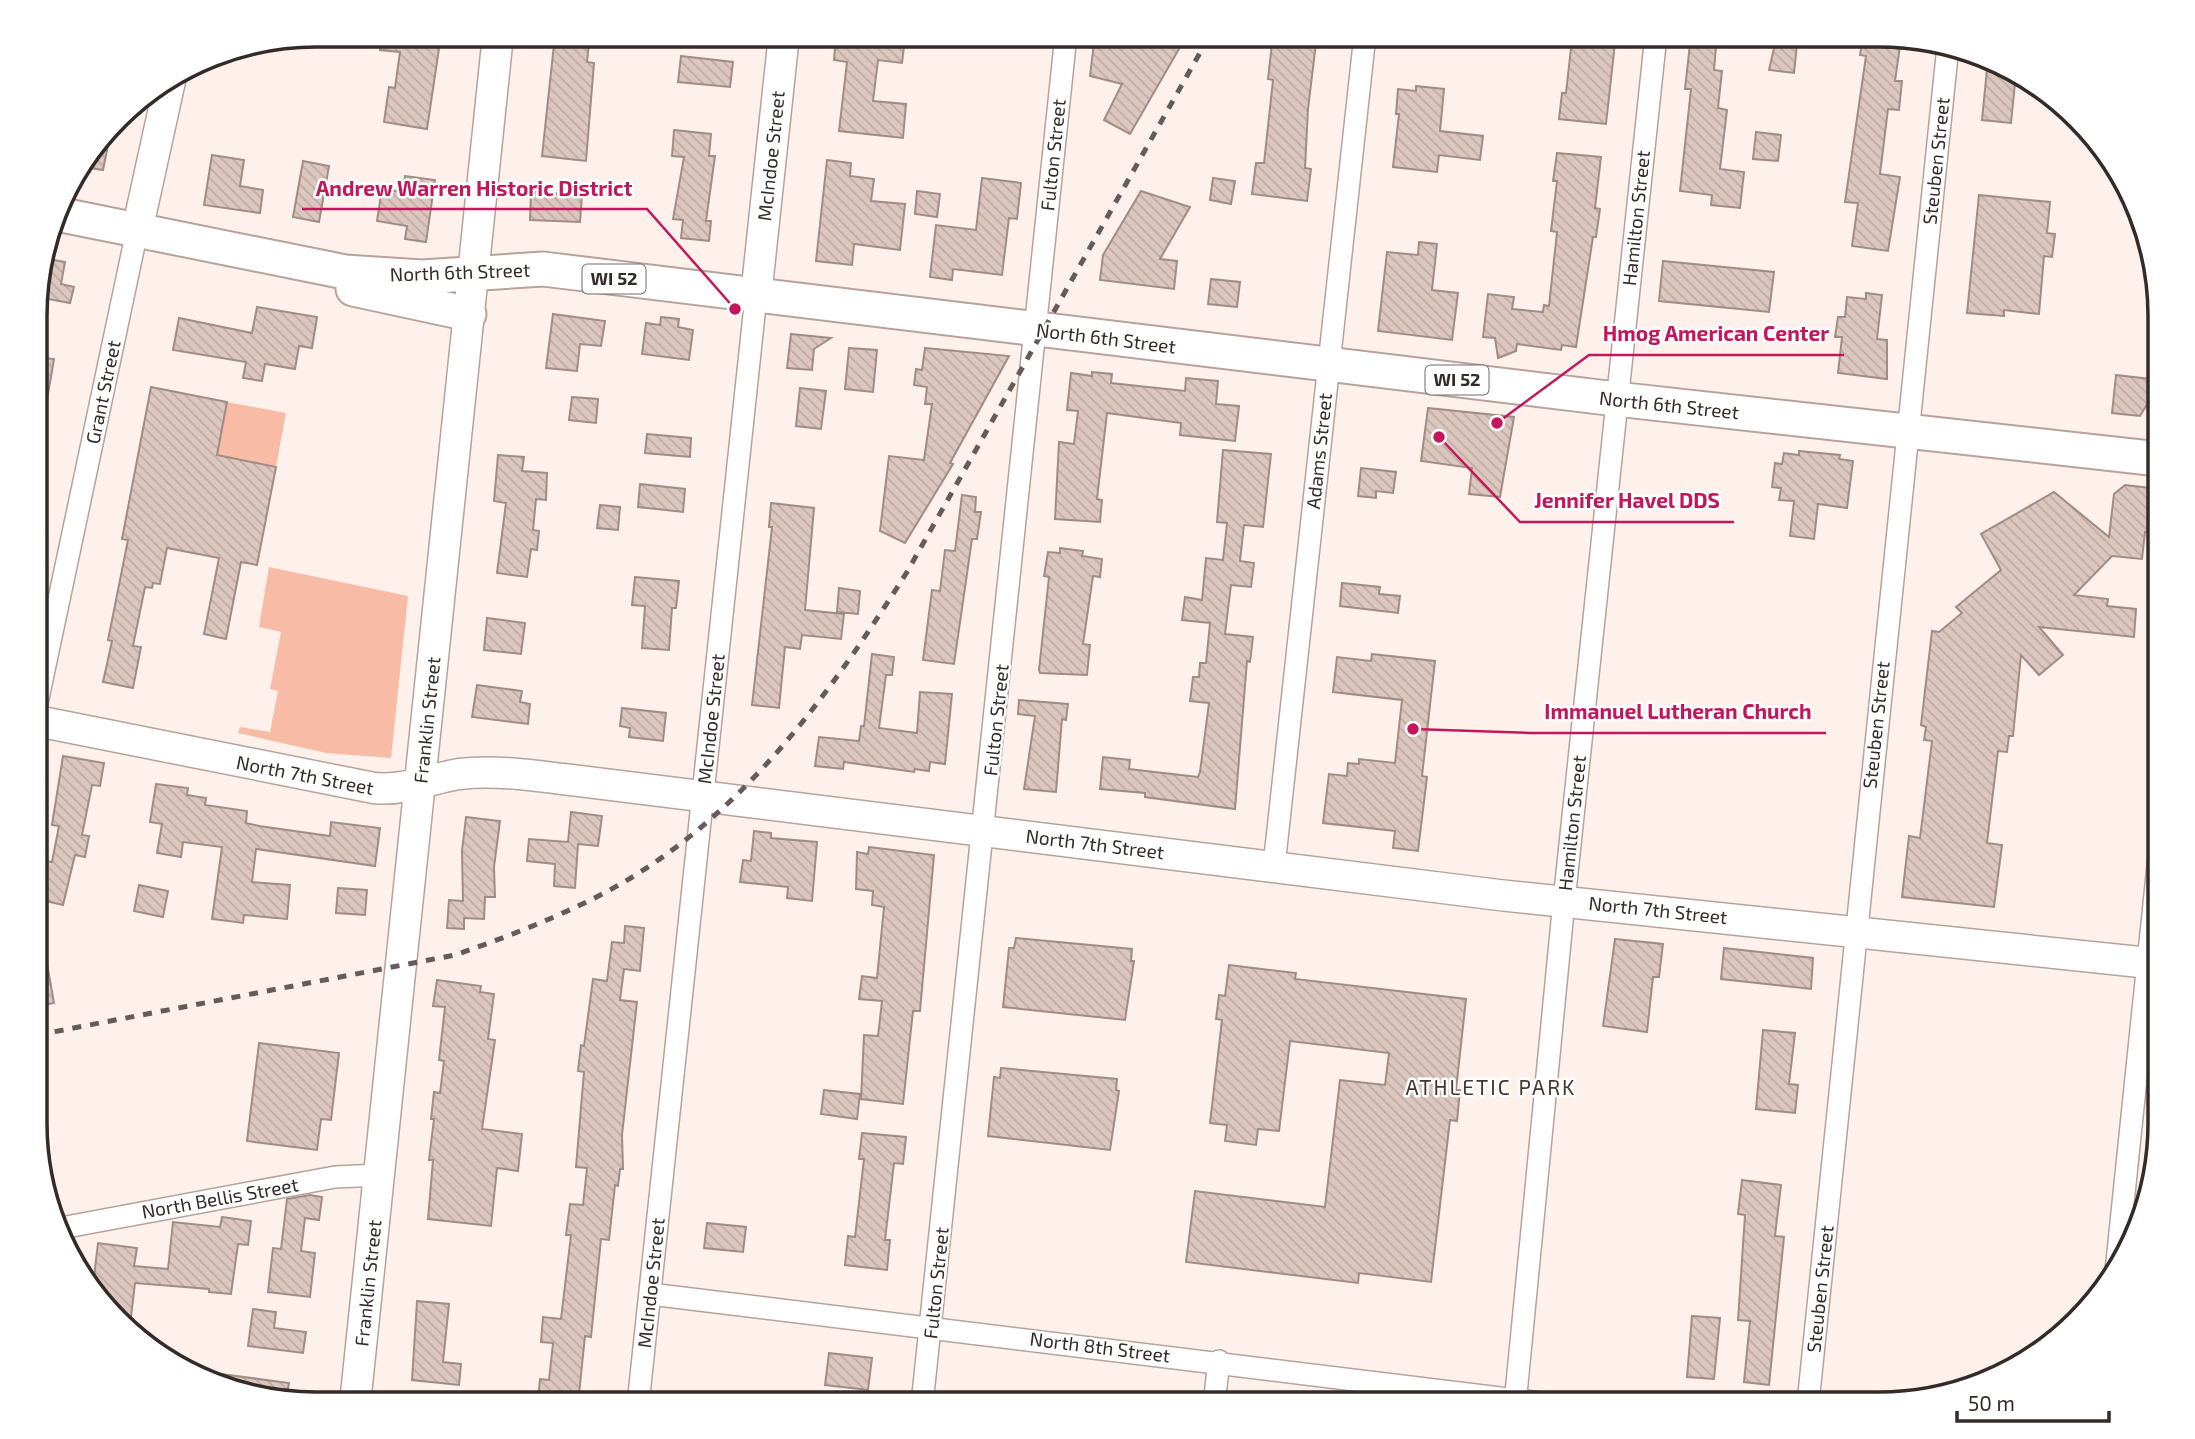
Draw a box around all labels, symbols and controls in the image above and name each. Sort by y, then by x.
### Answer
street label: McIndoe Street [752,90,789,222]
street label: Steuben Street [1917,96,1954,226]
street label: Fulton Street [1035,98,1070,212]
street label: Hamilton Street [1617,149,1654,287]
callout: Andrew Warren Historic District [302,167,647,209]
text: Andrew Warren Historic District [316,175,633,200]
street label: North 6th Street [389,258,531,285]
road number: WI 52 [582,264,646,293]
callout: Hmog American Center [1589,313,1844,355]
street label: North 6th Street [1035,318,1177,357]
text: Hmog American Center [1603,320,1829,345]
street label: Grant Street [80,338,125,446]
road number: WI 52 [1426,366,1488,394]
street label: North 6th Street [1598,386,1740,423]
street label: Adams Street [1301,392,1336,510]
callout: Jennifer Havel DDS [1520,480,1734,522]
text: Jennifer Havel DDS [1534,487,1720,512]
street label: McIndoe Street [692,653,729,785]
street label: Franklin Street [408,656,445,784]
street label: Steuben Street [1857,660,1894,790]
street label: Fulton Street [978,663,1013,777]
callout: Immanuel Lutheran Church [1530,691,1826,733]
text: Immanuel Lutheran Church [1544,698,1812,723]
street label: North 7th Street [234,750,376,799]
street label: Hamilton Street [1553,754,1590,892]
street label: North 7th Street [1024,824,1166,863]
street label: North 7th Street [1588,891,1729,928]
district label: ATHLETIC PARK [1405,1074,1577,1099]
street label: North Bellis Street [140,1172,300,1223]
street label: McIndoe Street [632,1217,669,1349]
street label: Franklin Street [349,1219,386,1347]
street label: Steuben Street [1801,1224,1838,1354]
street label: Fulton Street [918,1226,953,1340]
street label: North 8th Street [1029,1326,1172,1367]
scale bar [1957,1380,2109,1424]
text: 50 m [1968,1390,2015,1415]

